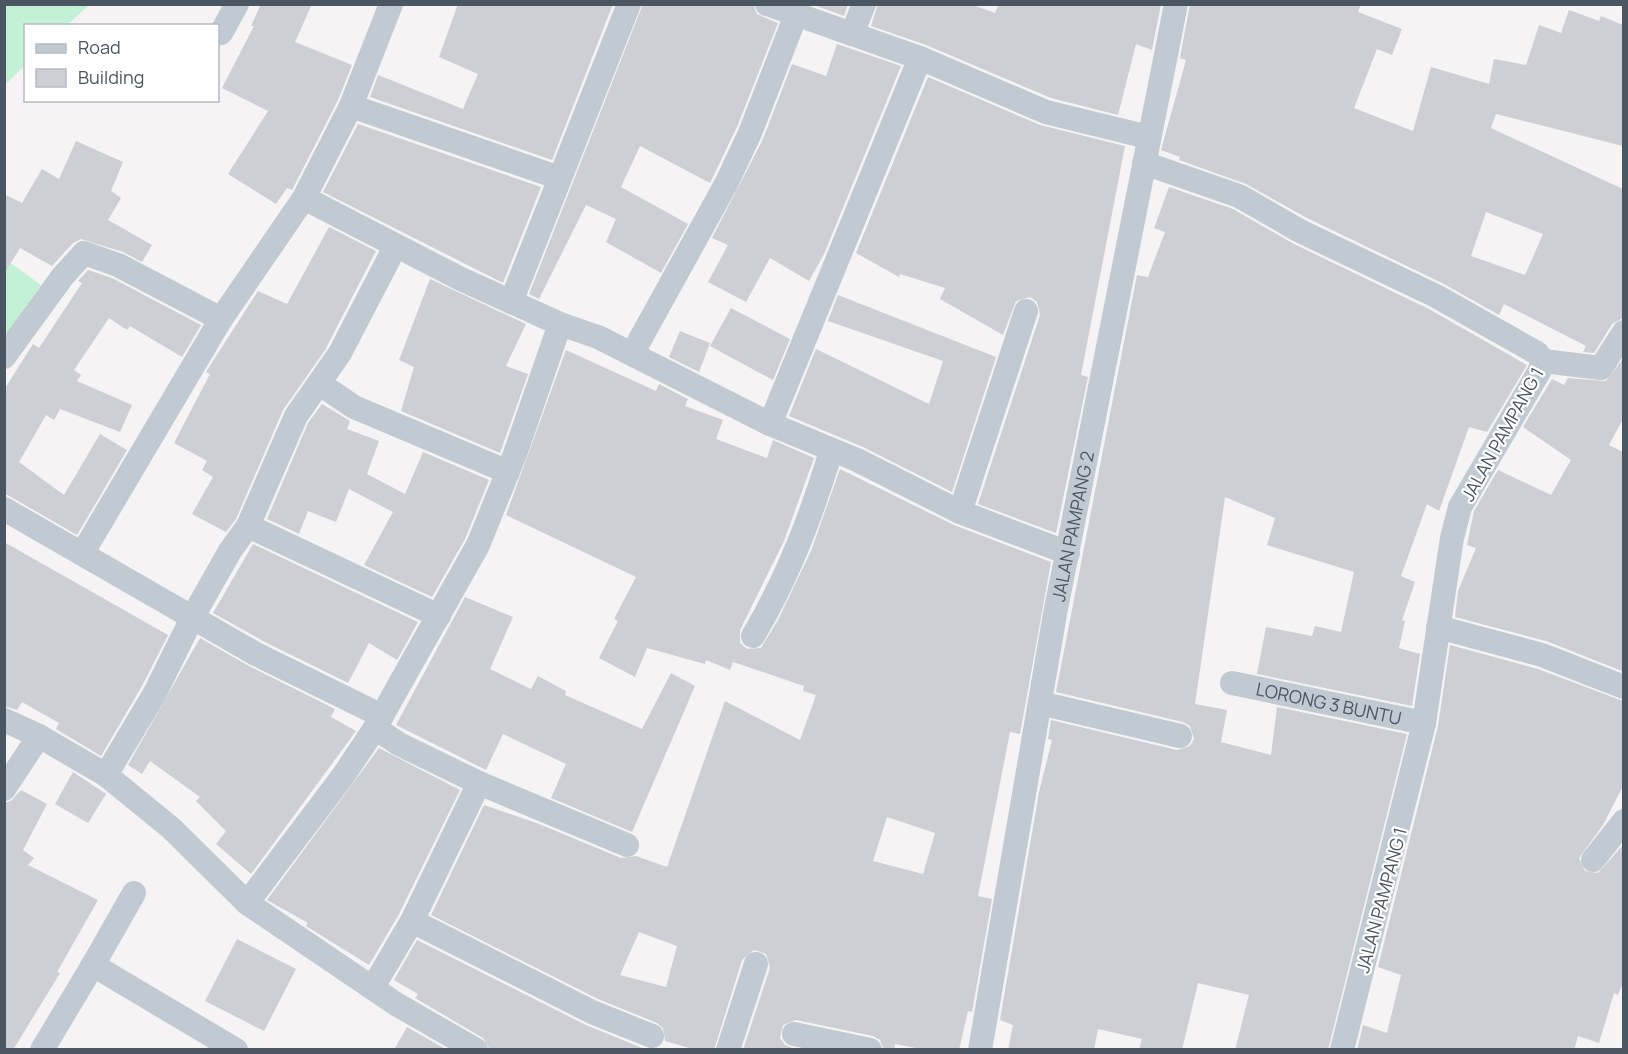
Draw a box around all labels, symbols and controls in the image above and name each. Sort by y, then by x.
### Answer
legend [24,24,219,102]
text: Road [78,35,121,59]
text: Building [78,65,144,89]
street label: JALAN PAMPANG 1 [1455,363,1549,505]
street label: JALAN PAMPANG 2 [1046,449,1099,603]
street label: LORONG 3 BUNTU [1254,676,1404,730]
street label: JALAN PAMPANG 1 [1350,825,1412,975]

